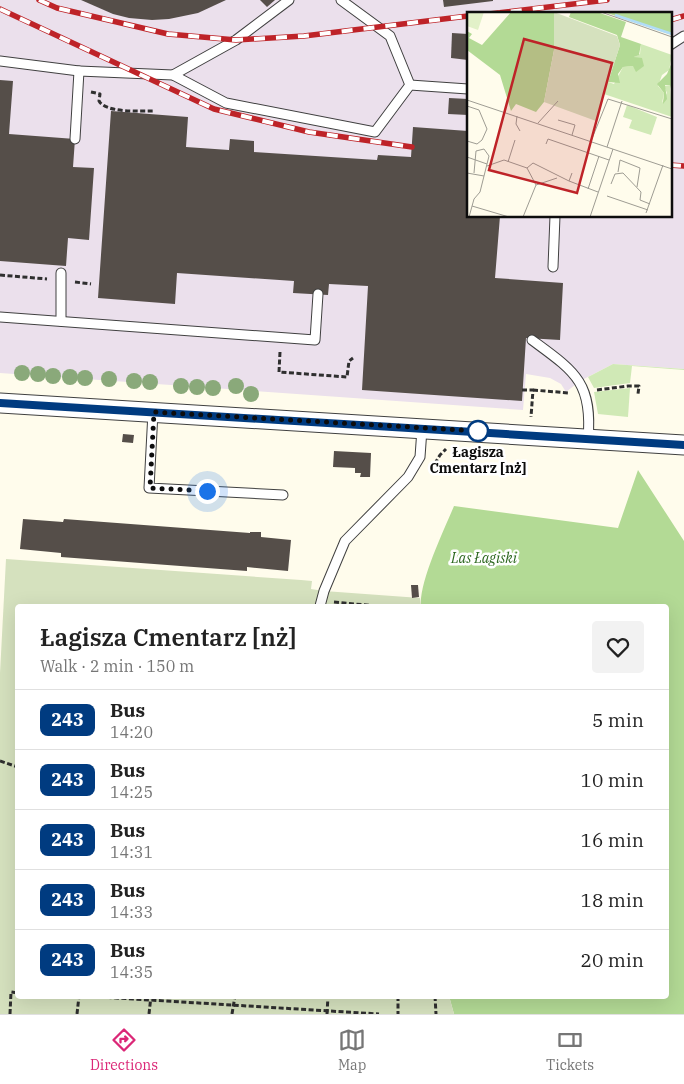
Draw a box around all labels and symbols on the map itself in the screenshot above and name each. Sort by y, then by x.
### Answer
inset map [467,12,672,218]
marker: Łagisza Cmentarz [nż] [467,420,489,442]
place label: Łagisza Cmentarz [nż] [430,443,527,477]
your location [195,479,220,504]
park label: Las Łagiski [450,549,518,567]

